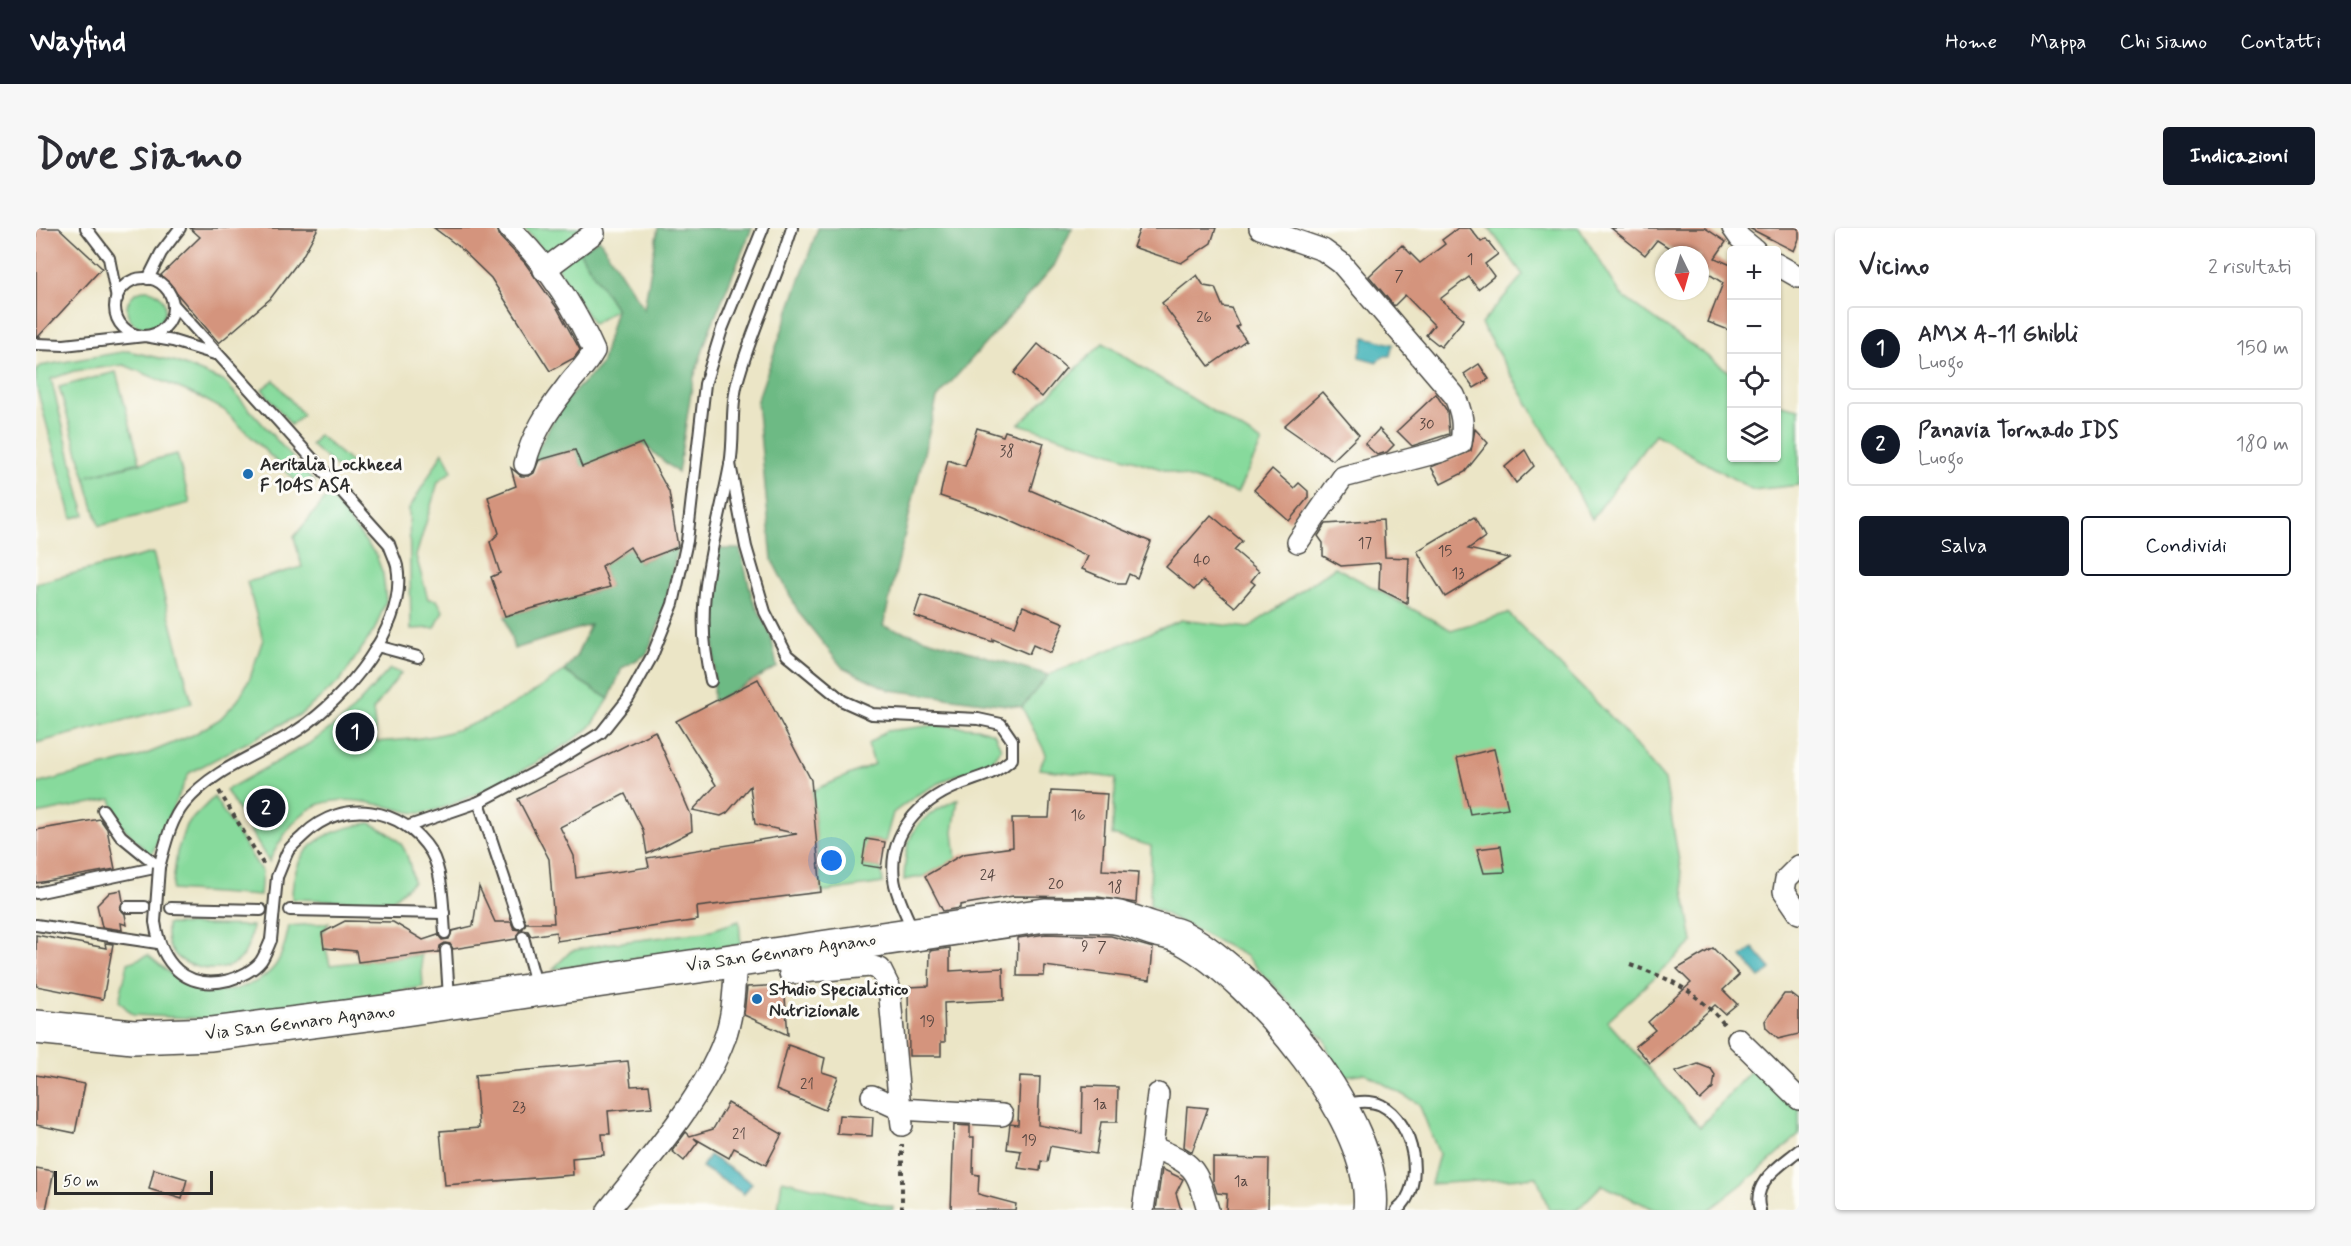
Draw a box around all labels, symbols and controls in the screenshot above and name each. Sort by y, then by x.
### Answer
text: Wayfind [30,24,126,61]
text: Home [1945,28,1997,56]
text: Mappa [2030,28,2086,56]
text: Chi siamo [2119,28,2207,56]
text: Contatti [2240,28,2321,56]
button: Indicazioni [2163,127,2315,185]
text: Dove siamo [36,129,242,184]
north arrow [1655,246,1709,300]
map controls [1727,246,1781,462]
button: + [1727,246,1781,300]
house number: 1 [1467,250,1473,270]
text: Vicino [1859,250,1929,284]
text: 2 risultati [2208,254,2291,281]
house number: 7 [1394,267,1404,287]
button: − [1727,300,1781,354]
house number: 26 [1196,308,1212,328]
text: AMX A-11 Ghibli [1918,321,2078,349]
text: 1 [1876,335,1885,362]
text: 150 m [2236,335,2289,362]
text: Luogo [1918,349,1964,376]
button: locate [1727,354,1781,408]
button: layers [1727,408,1781,462]
house number: 30 [1419,415,1435,435]
text: Panavia Tornado IDS [1918,417,2119,445]
text: 2 [1876,431,1885,458]
text: 180 m [2236,431,2289,458]
house number: 38 [999,442,1015,462]
text: Luogo [1918,445,1964,472]
place label: Aeritalia Lockheed F 104S ASA [260,453,402,498]
marker: Aeritalia Lockheed F 104S ASA [241,467,255,481]
button: Salva [1859,516,2069,576]
button: Condividi [2081,516,2291,576]
house number: 17 [1358,534,1373,554]
house number: 15 [1438,542,1452,562]
house number: 40 [1193,551,1211,571]
house number: 13 [1451,564,1465,584]
pin: 1 [336,710,374,754]
pin: 2 [246,786,286,830]
house number: 16 [1070,806,1086,826]
your location [817,846,846,875]
house number: 24 [980,866,996,886]
house number: 20 [1048,875,1064,895]
house number: 18 [1108,878,1122,898]
street label: Via San Gennaro Agnano [685,928,878,978]
house number: 9 [1081,937,1089,957]
house number: 7 [1097,938,1107,958]
place label: Studio Specialistico Nutrizionale [769,978,908,1023]
marker: Studio Specialistico Nutrizionale [750,992,764,1006]
street label: Via San Gennaro Agnano [204,999,397,1047]
house number: 19 [919,1012,935,1032]
house number: 21 [800,1075,814,1095]
house number: 1a [1093,1095,1107,1115]
house number: 23 [512,1098,526,1118]
house number: 21 [732,1125,746,1145]
house number: 19 [1021,1131,1037,1151]
scale bar [54,1168,213,1196]
text: 50 m [63,1171,99,1192]
house number: 1a [1234,1172,1248,1192]

